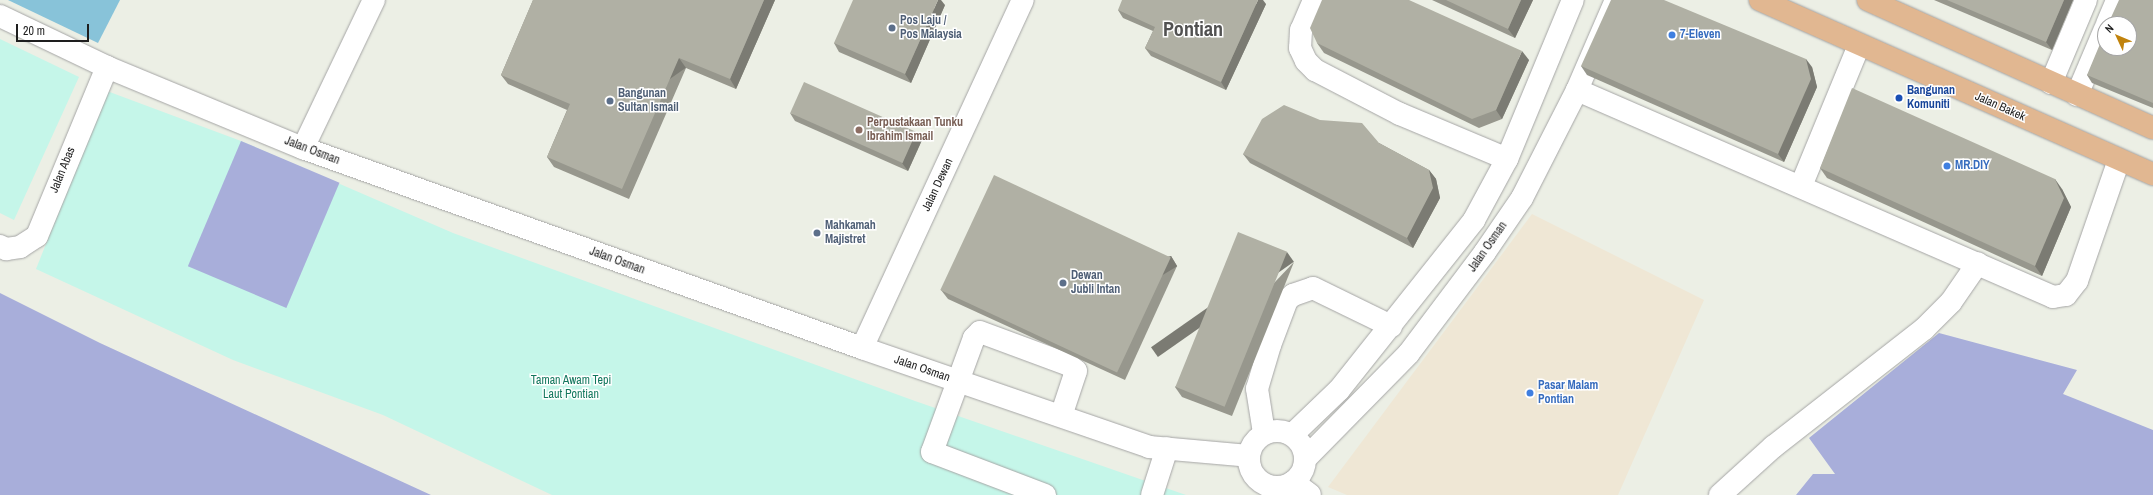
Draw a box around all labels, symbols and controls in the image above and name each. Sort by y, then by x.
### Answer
place label: Pos Laju / Pos Malaysia [900,14,962,42]
scale bar [18,16,91,42]
district label: Pontian [1163,16,1223,40]
north arrow [2097,16,2137,56]
text: N [2102,21,2116,36]
text: 20 m [23,23,45,39]
marker: Pos Laju / Pos Malaysia [887,23,897,33]
place label: 7-Eleven [1680,28,1720,42]
marker: 7-Eleven [1667,30,1677,40]
place label: Bangunan Komuniti [1907,84,1955,112]
place label: Bangunan Sultan Ismail [618,87,679,115]
street label: Jalan Bakek [1973,90,2027,124]
marker: Bangunan Komuniti [1894,93,1904,103]
marker: Bangunan Sultan Ismail [605,96,615,106]
place label: Perpustakaan Tunku Ibrahim Ismail [867,116,963,144]
marker: Perpustakaan Tunku Ibrahim Ismail [854,125,864,135]
street label: Jalan Osman [282,134,342,168]
street label: Jalan Abas [47,145,79,195]
street label: Jalan Dewan [919,156,957,214]
place label: MR.DIY [1955,159,1989,173]
marker: MR.DIY [1942,161,1952,171]
place label: Mahkamah Majistret [825,219,876,247]
street label: Jalan Osman [1465,219,1511,275]
marker: Mahkamah Majistret [812,228,822,238]
street label: Jalan Osman [587,244,647,278]
place label: Dewan Jubli Intan [1071,269,1120,297]
marker: Dewan Jubli Intan [1058,278,1068,288]
street label: Jalan Osman [892,353,952,385]
park label: Taman Awam Tepi Laut Pontian [531,374,611,402]
place label: Pasar Malam Pontian [1538,379,1598,407]
marker: Pasar Malam Pontian [1525,388,1535,398]

